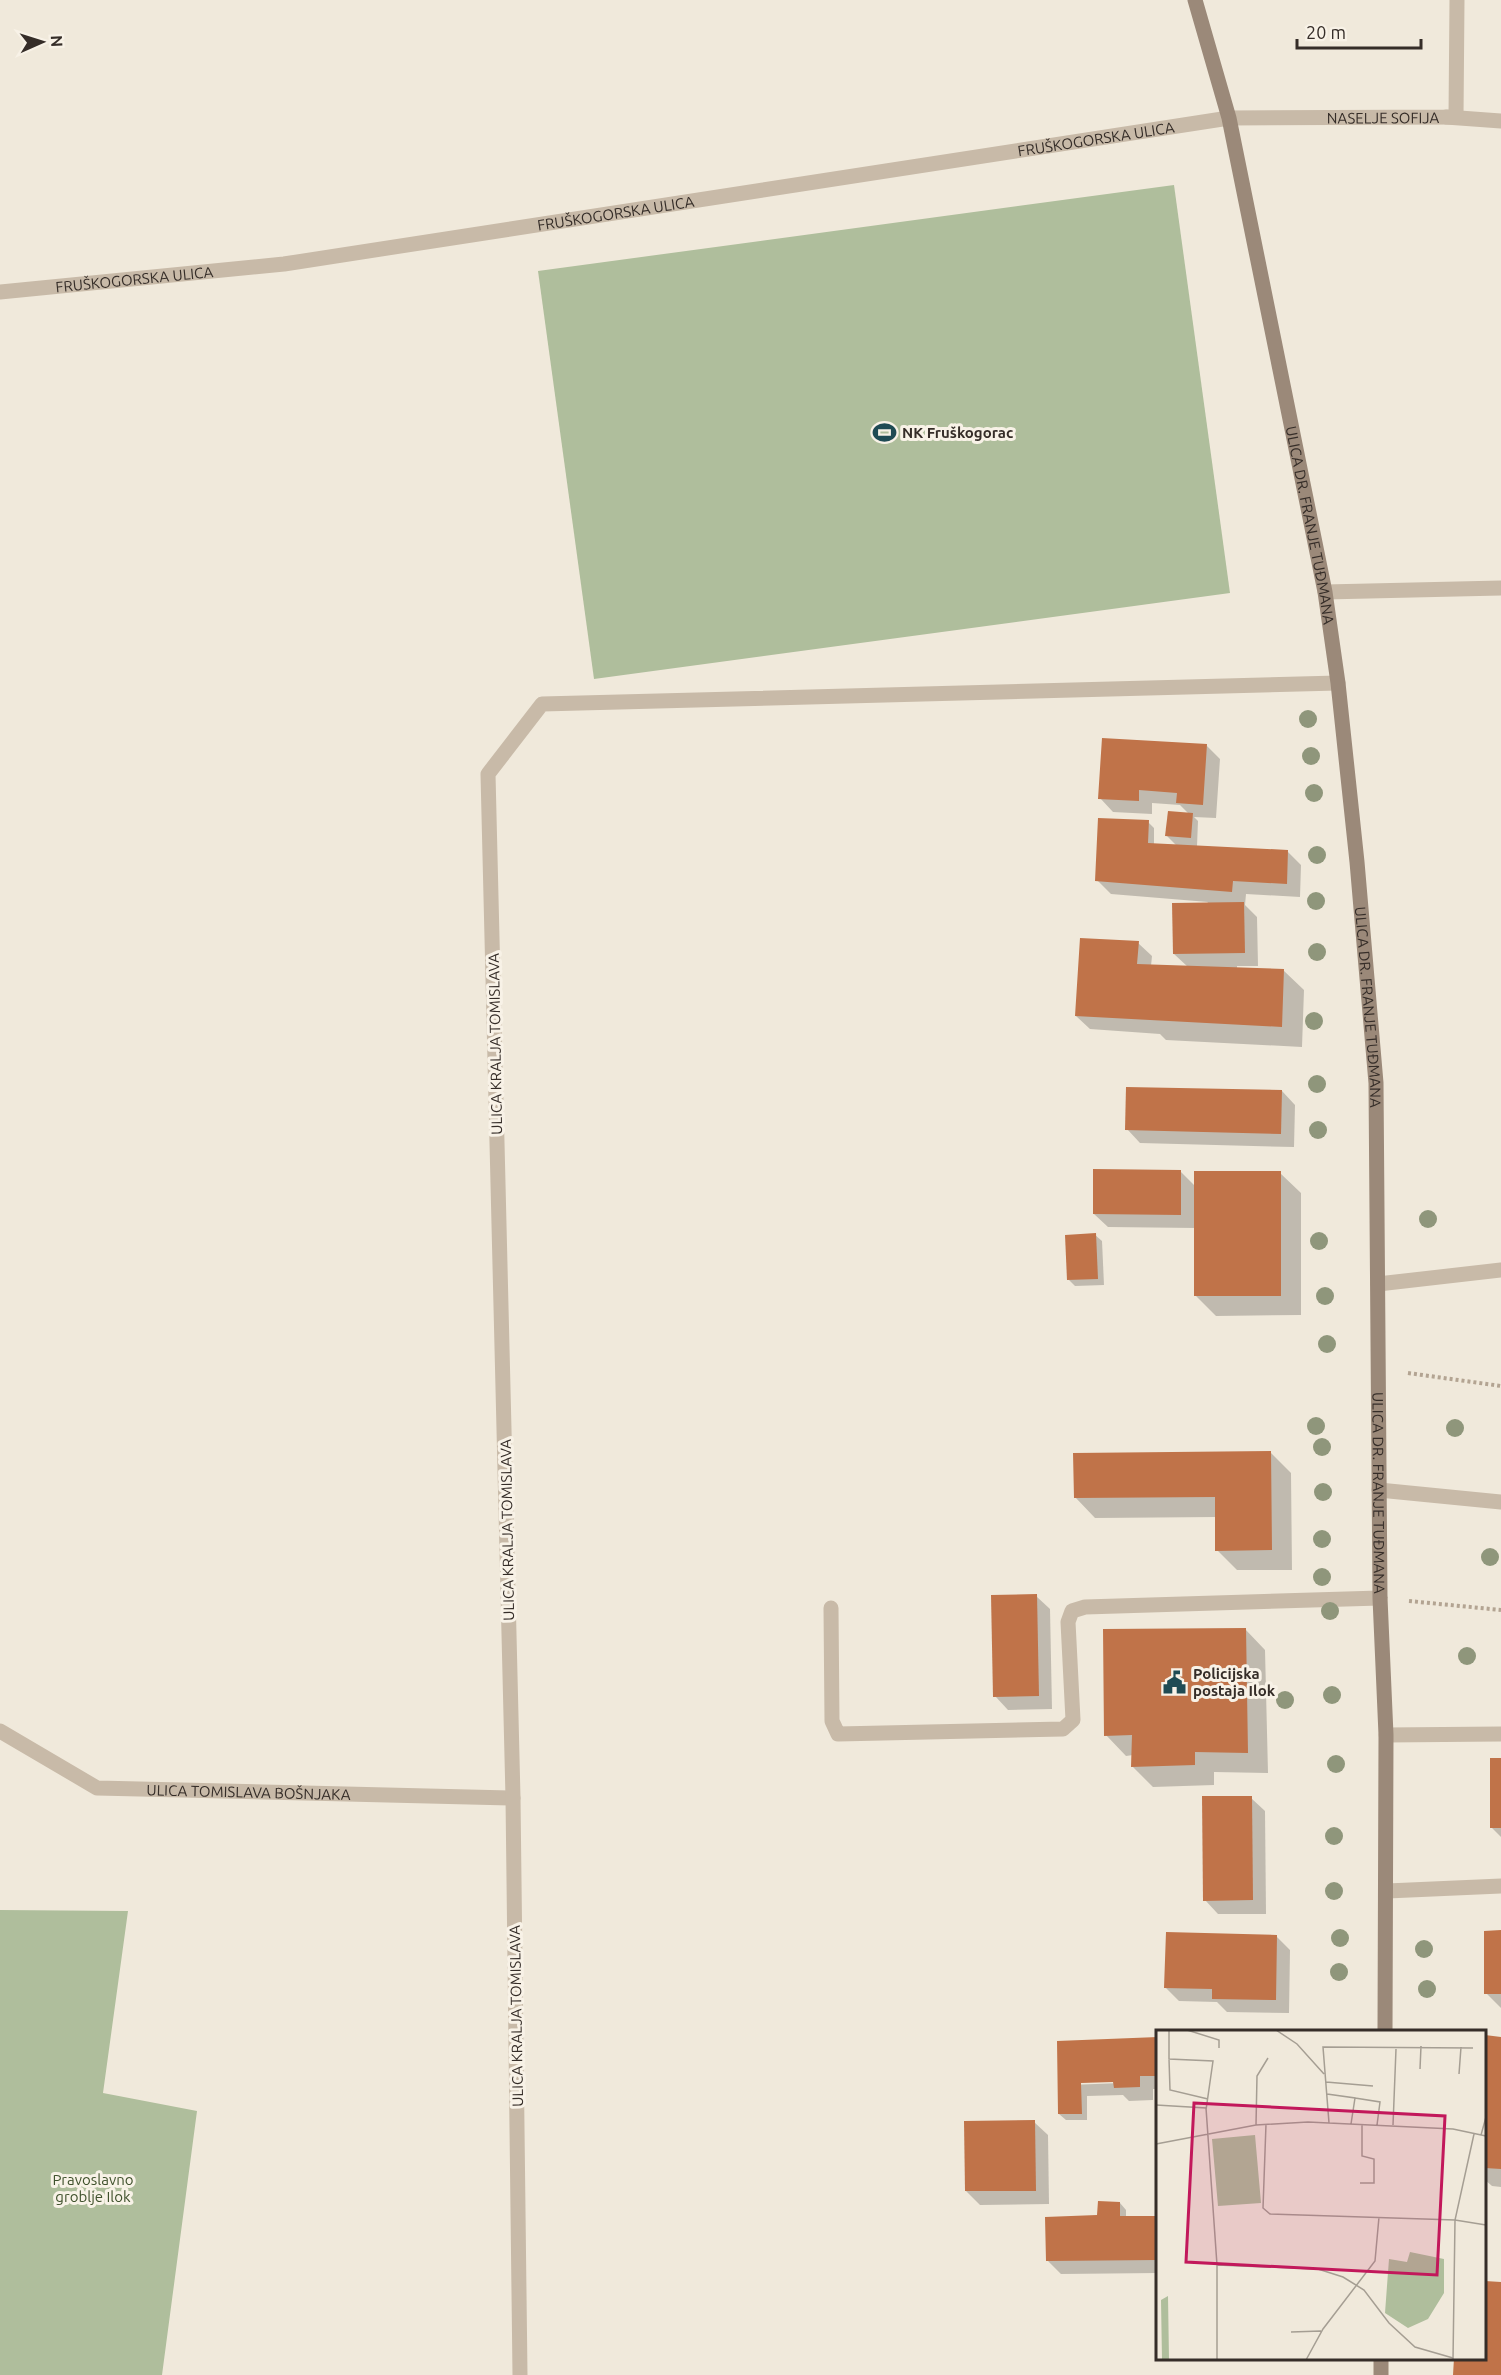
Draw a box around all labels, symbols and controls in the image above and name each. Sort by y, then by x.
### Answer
north arrow [12,12,72,72]
scale bar [1297,12,1422,50]
text: 20 m [1306,22,1346,42]
text: N [48,35,66,48]
street label: NASELJE SOFIJA [1327,109,1440,126]
street label: FRUŠKOGORSKA ULICA [1016,118,1176,159]
street label: FRUŠKOGORSKA ULICA [536,192,696,233]
street label: FRUŠKOGORSKA ULICA [55,262,214,295]
sports icon: NK Fruškogorac [871,419,897,445]
place label: NK Fruškogorac [902,424,1013,441]
street label: ULICA DR. FRANJE TUĐMANA [1283,424,1338,626]
street label: ULICA DR. FRANJE TUĐMANA [1352,906,1385,1108]
street label: ULICA KRALJA TOMISLAVA [485,953,505,1135]
street label: ULICA DR. FRANJE TUĐMANA [1370,1392,1388,1594]
street label: ULICA KRALJA TOMISLAVA [497,1439,517,1621]
place label: Policijska postaja Ilok [1193,1665,1276,1699]
public building icon: Policijska postaja Ilok [1162,1669,1188,1695]
street label: ULICA TOMISLAVA BOŠNJAKA [146,1781,351,1803]
street label: ULICA KRALJA TOMISLAVA [506,1925,526,2107]
inset map [1156,2030,1486,2360]
park label: Pravoslavno groblje Ilok [52,2171,134,2205]

